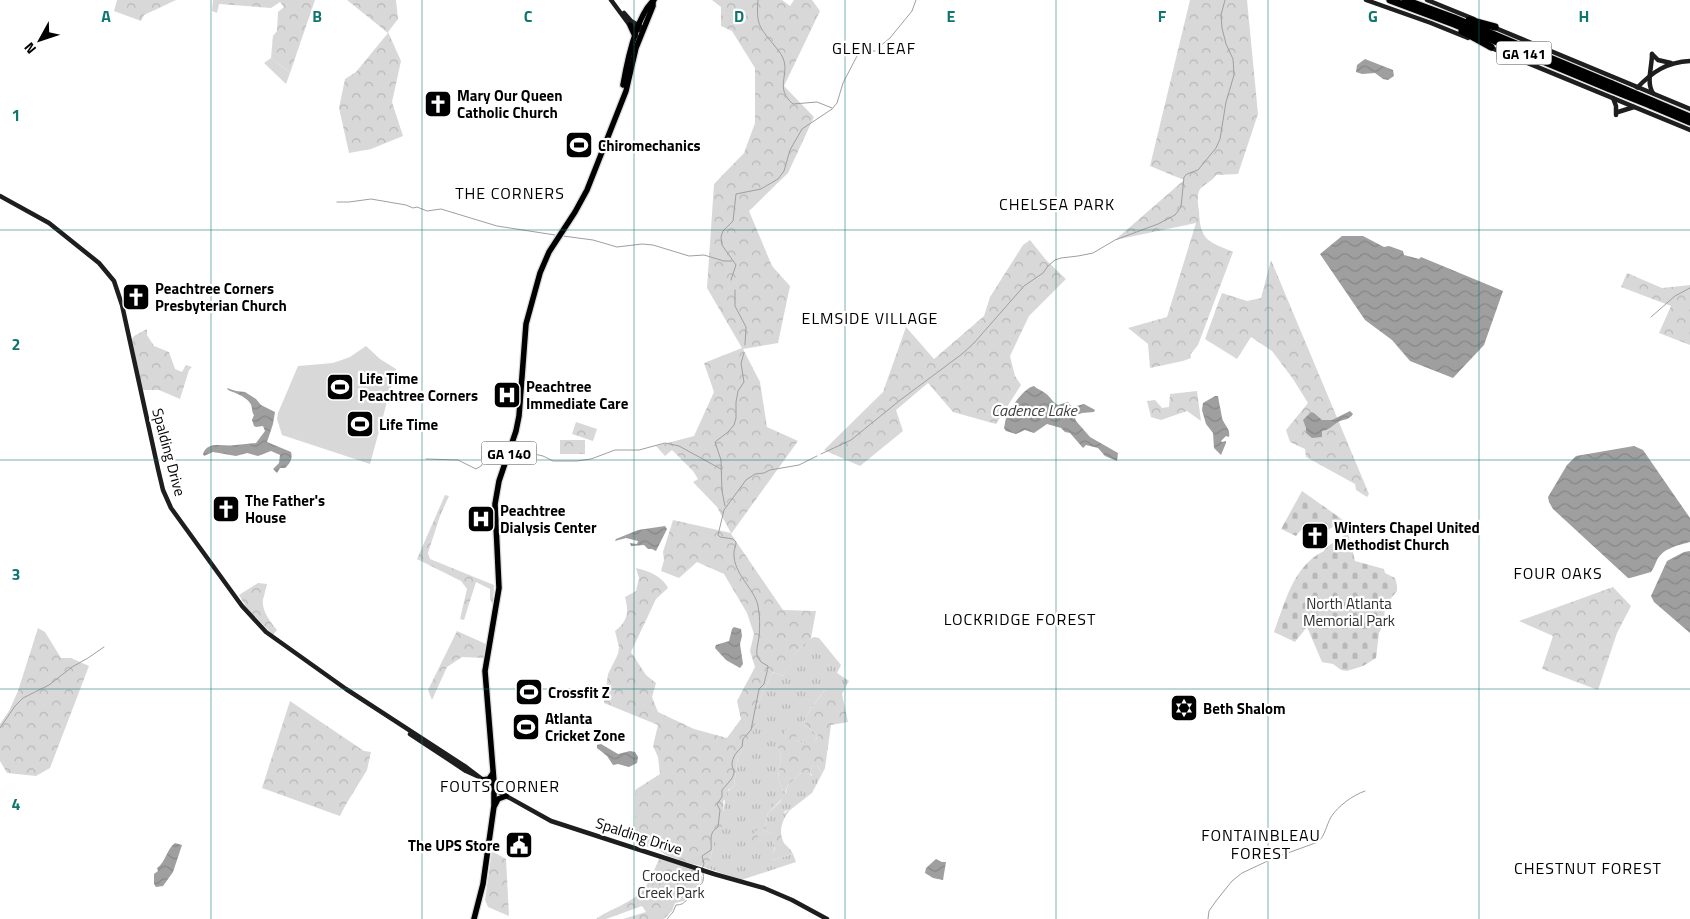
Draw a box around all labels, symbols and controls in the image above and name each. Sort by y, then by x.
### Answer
text: A [101,4,111,28]
text: B [312,4,322,28]
text: C [524,4,533,28]
text: D [734,4,744,28]
text: E [947,4,956,28]
text: F [1158,4,1167,28]
text: G [1368,4,1378,28]
text: H [1579,4,1589,28]
north arrow [15,15,65,65]
district label: GLEN LEAF [832,36,916,60]
text: N [18,38,41,59]
road number: GA 141 [1496,42,1552,64]
place label: Mary Our Queen Catholic Church [457,84,563,124]
church icon: Mary Our Queen Catholic Church [423,89,453,119]
text: 1 [12,103,20,127]
sports icon: Chiromechanics [564,130,594,160]
place label: Chiromechanics [598,134,701,157]
district label: THE CORNERS [455,181,565,205]
district label: CHELSEA PARK [999,192,1115,216]
place label: Peachtree Corners Presbyterian Church [155,277,287,317]
church icon: Peachtree Corners Presbyterian Church [121,282,151,312]
district label: ELMSIDE VILLAGE [802,306,938,330]
text: 2 [12,332,20,356]
place label: Life Time Peachtree Corners [359,367,478,407]
sports icon: Life Time Peachtree Corners [325,372,355,402]
place label: Peachtree Immediate Care [526,375,629,415]
hospital icon: Peachtree Immediate Care [492,380,522,410]
water label: Cadence Lake [991,398,1078,422]
street label: Spalding Drive [146,406,192,498]
sports icon: Life Time [345,409,375,439]
place label: Life Time [379,413,439,436]
road number: GA 140 [482,442,536,464]
place label: The Father's House [245,489,325,529]
church icon: The Father's House [211,494,241,524]
place label: Peachtree Dialysis Center [500,499,597,539]
hospital icon: Peachtree Dialysis Center [466,504,496,534]
place label: Winters Chapel United Methodist Church [1334,516,1480,556]
church icon: Winters Chapel United Methodist Church [1300,521,1330,551]
district label: FOUR OAKS [1513,561,1603,585]
text: 3 [12,562,20,586]
park label: North Atlanta Memorial Park [1303,592,1395,632]
district label: LOCKRIDGE FOREST [944,607,1096,631]
sports icon: Crossfit Z [514,677,544,707]
place label: Crossfit Z [548,681,610,704]
synagogue icon: Beth Shalom [1169,693,1199,723]
place label: Beth Shalom [1203,697,1286,720]
place label: Atlanta Cricket Zone [545,707,625,747]
sports icon: Atlanta Cricket Zone [511,712,541,742]
district label: FOUTS CORNER [440,774,560,798]
text: 4 [12,792,21,816]
street label: Spalding Drive [593,811,685,861]
district label: FONTAINBLEAU FOREST [1201,823,1321,865]
public building icon: The UPS Store [504,830,534,860]
place label: The UPS Store [408,834,500,857]
district label: CHESTNUT FOREST [1514,856,1662,880]
park label: Croocked Creek Park [637,864,705,904]

